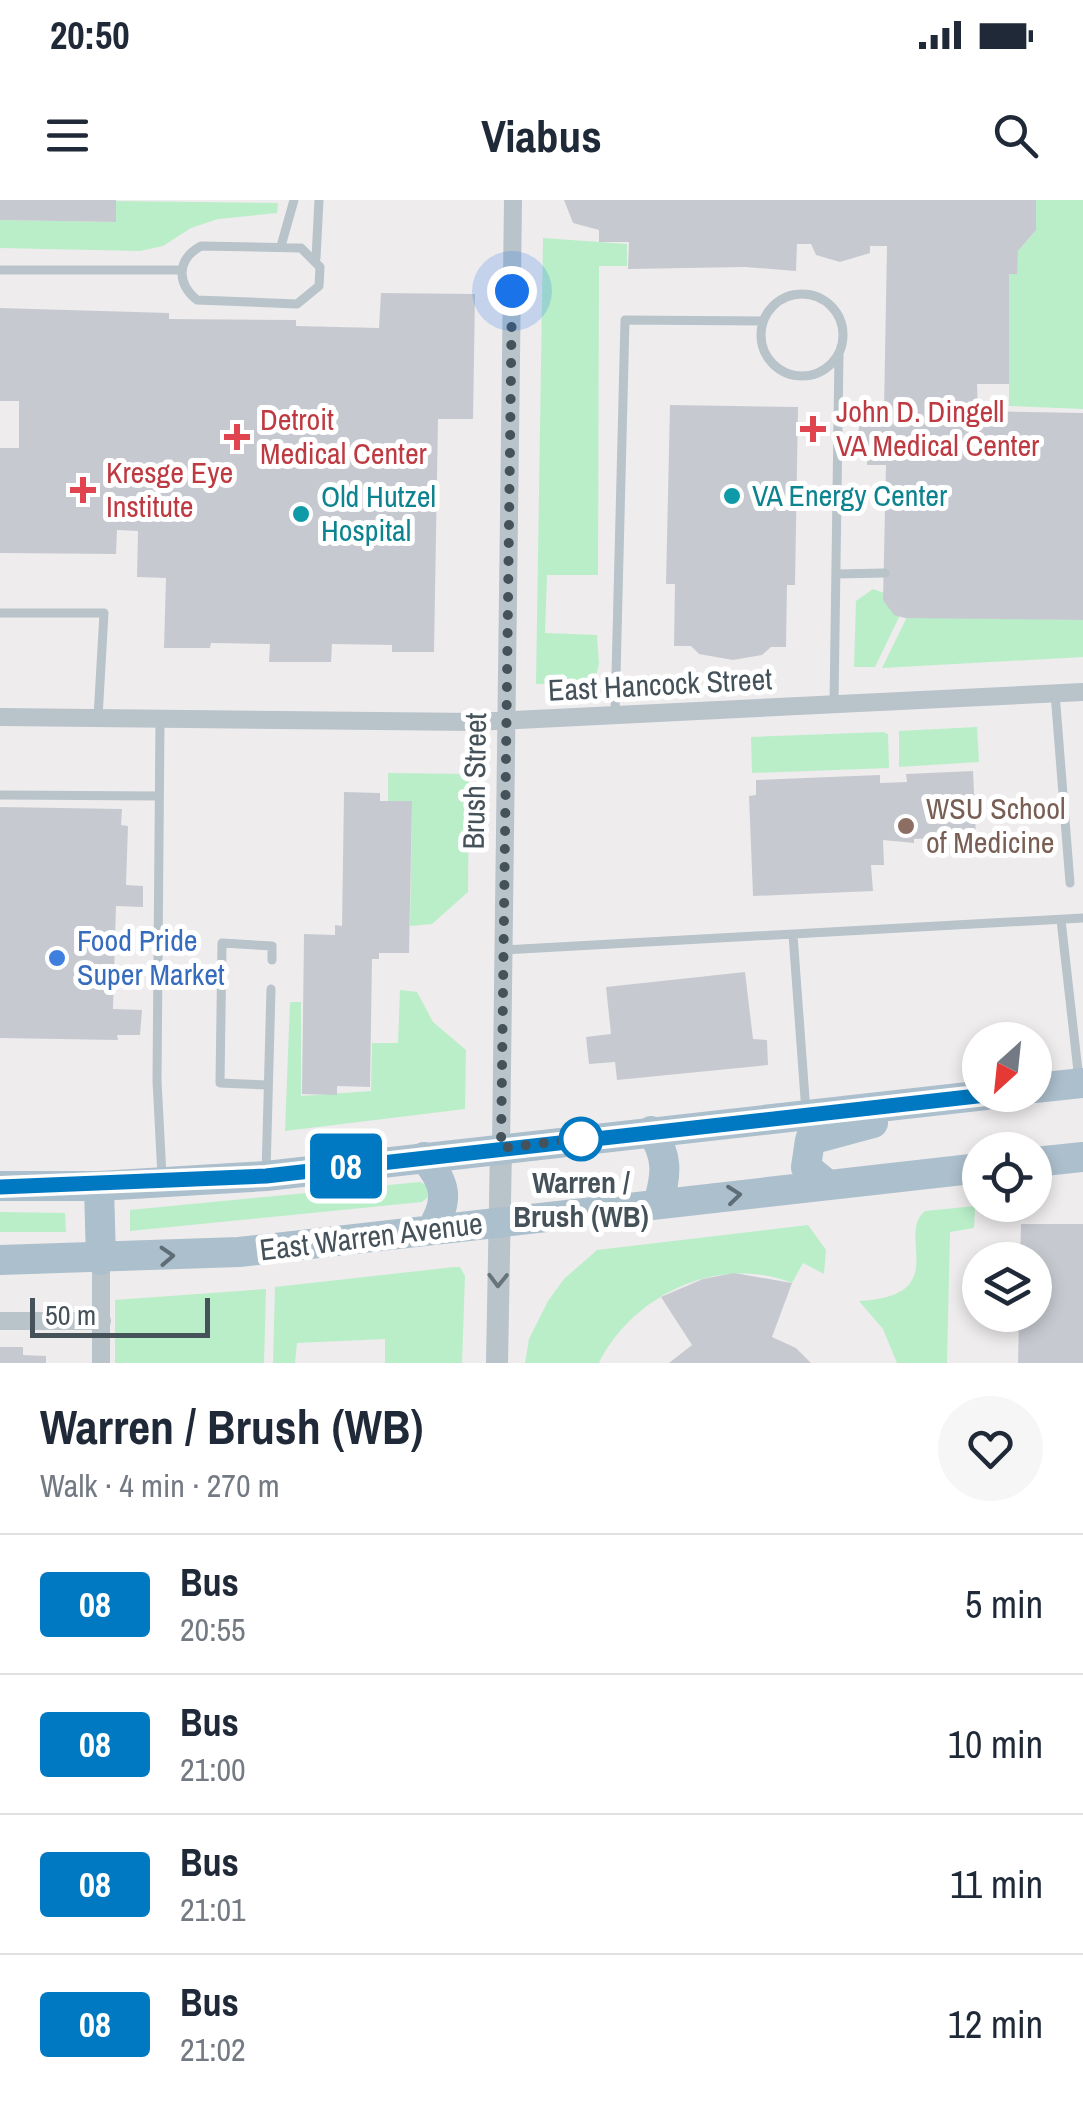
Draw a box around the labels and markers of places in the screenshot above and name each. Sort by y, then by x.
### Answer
place label: John D. Dingell VA Medical Center [836,391,1040,465]
place label: Detroit Medical Center [260,399,428,473]
marker: John D. Dingell VA Medical Center [800,416,826,442]
marker: Detroit Medical Center [224,424,250,450]
place label: Kresge Eye Institute [106,452,233,526]
place label: VA Energy Center [752,475,948,515]
place label: Old Hutzel Hospital [321,476,436,550]
marker: Kresge Eye Institute [70,477,96,503]
marker: VA Energy Center [721,485,743,507]
marker: Old Hutzel Hospital [290,503,312,525]
place label: WSU School of Medicine [926,788,1065,862]
marker: WSU School of Medicine [895,815,917,837]
place label: Food Pride Super Market [77,920,225,994]
marker: Food Pride Super Market [46,947,68,969]
marker: Warren / Brush (WB) [560,1118,602,1160]
place label: Warren / Brush (WB) [513,1162,649,1236]

